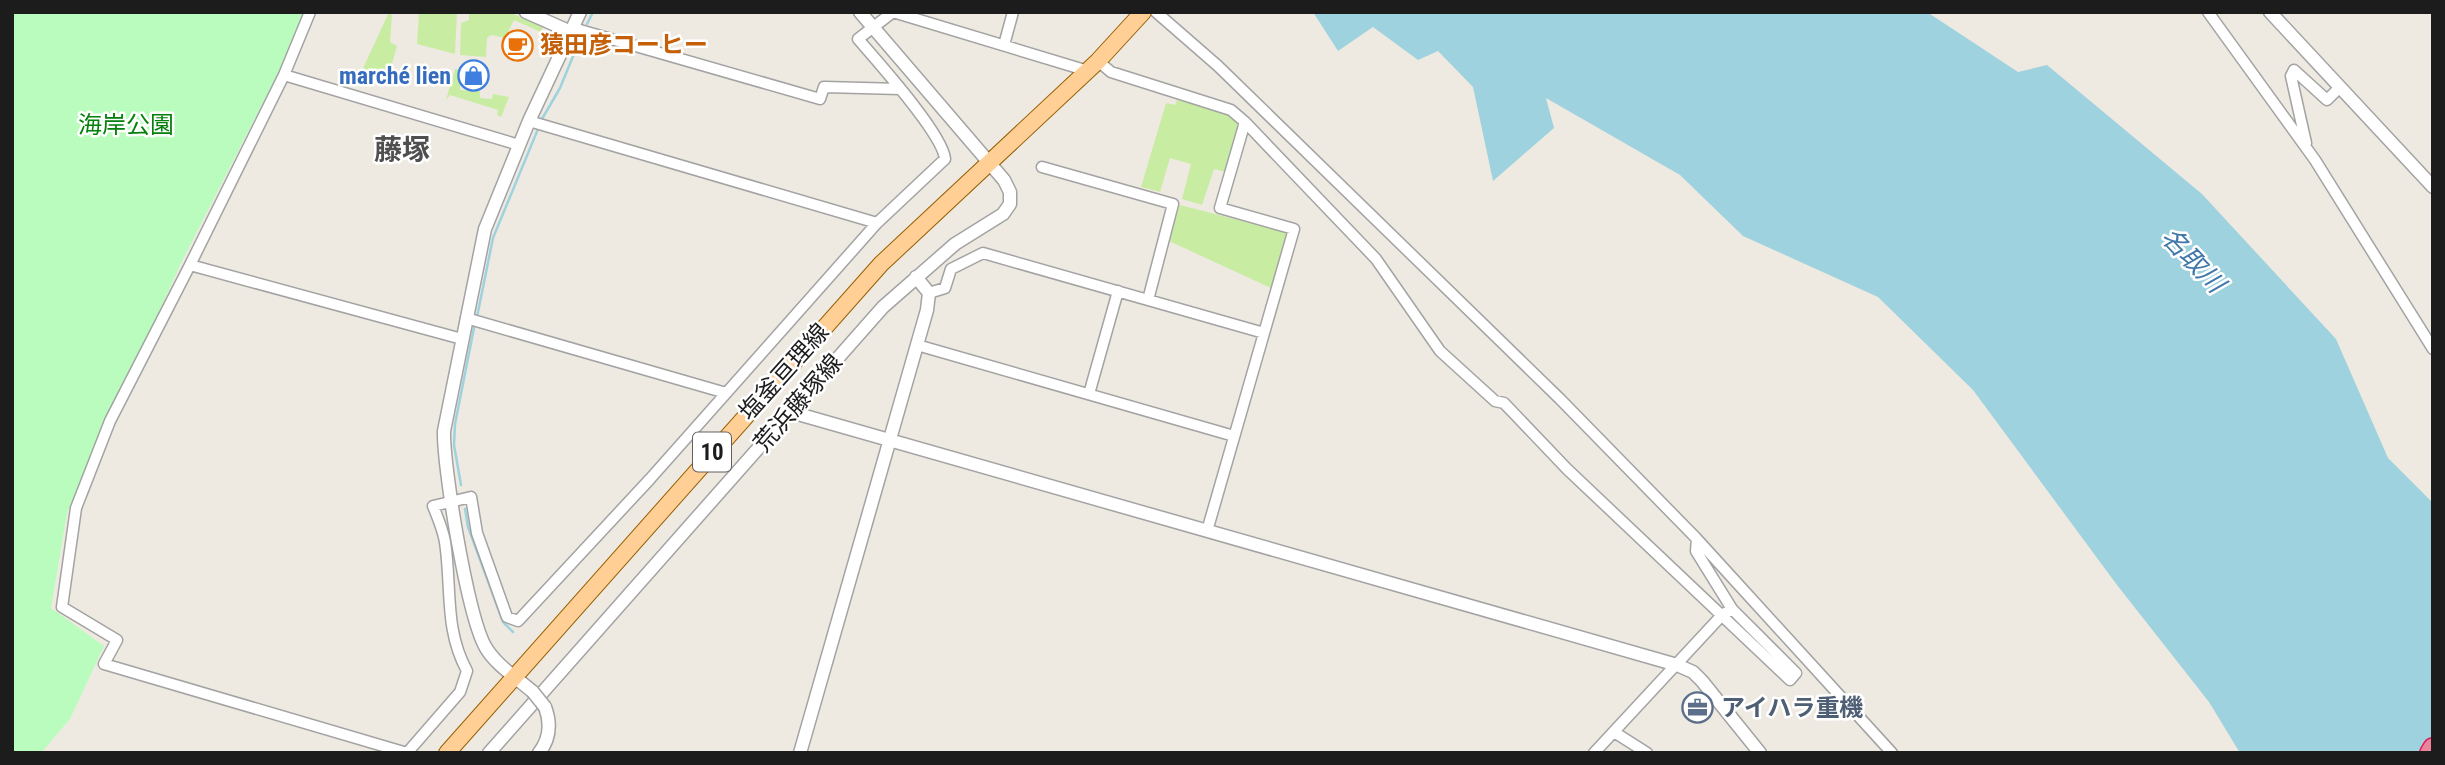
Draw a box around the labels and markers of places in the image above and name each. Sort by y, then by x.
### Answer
cafe icon: 猿田彦コーヒー [500,28,534,62]
place label: 猿田彦コーヒー [540,31,708,59]
shop icon: marché lien [457,59,491,93]
place label: marché lien [339,62,451,90]
office icon: アイハラ重機 [1681,691,1715,725]
place label: アイハラ重機 [1721,694,1863,722]

